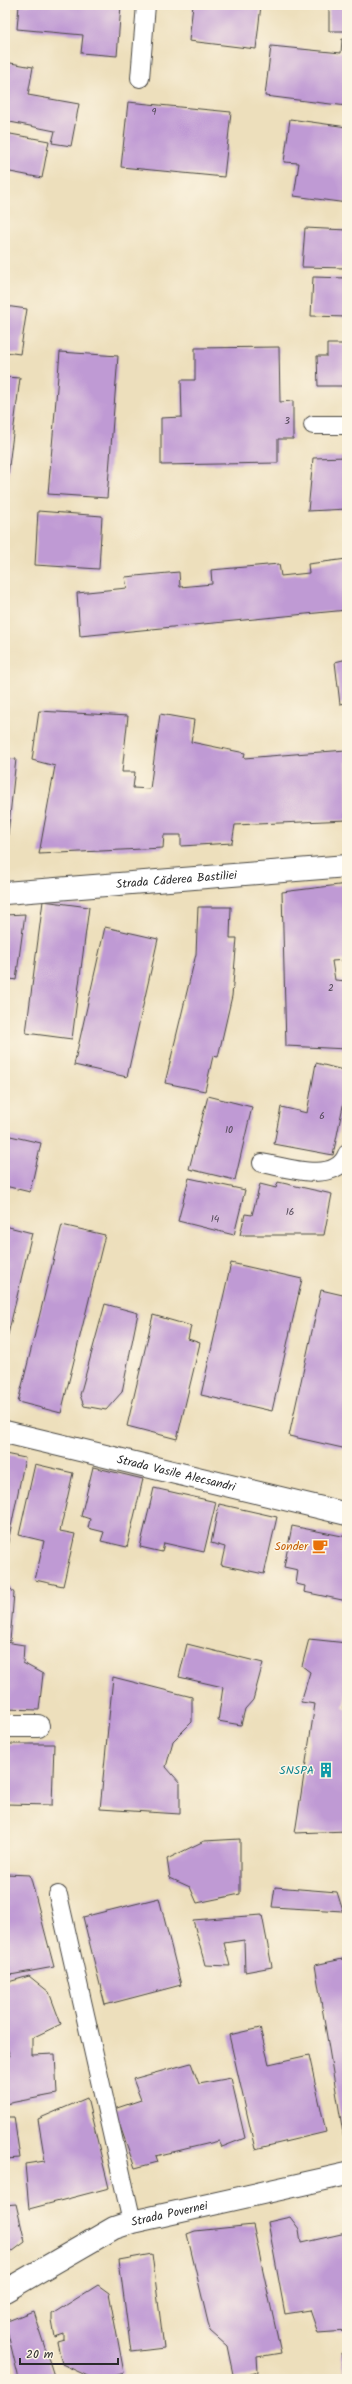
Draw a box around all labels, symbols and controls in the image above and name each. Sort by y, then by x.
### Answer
house number: 9 [152,104,157,120]
house number: 3 [284,413,290,429]
street label: Strada Căderea Bastiliei [115,865,239,894]
house number: 2 [328,980,334,996]
house number: 6 [319,1108,325,1124]
house number: 10 [225,1122,233,1138]
house number: 16 [286,1204,294,1220]
house number: 14 [211,1211,220,1227]
street label: Strada Vasile Alecsandri [115,1450,238,1497]
place label: Sonder [274,1537,309,1556]
cafe icon: Sonder [311,1537,329,1555]
place label: SNSPA [279,1761,314,1780]
building icon: SNSPA [317,1761,335,1779]
street label: Strada Povernei [129,2196,211,2231]
scale bar [20,2340,118,2366]
text: 20 m [26,2345,54,2364]

